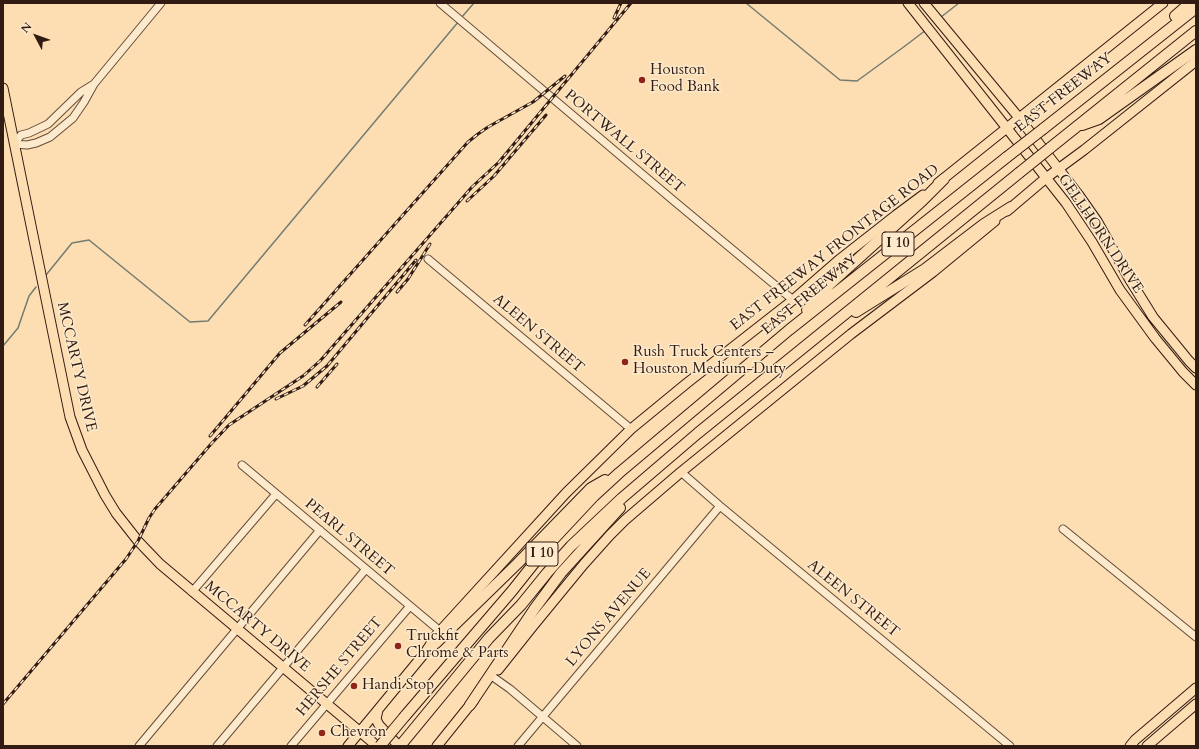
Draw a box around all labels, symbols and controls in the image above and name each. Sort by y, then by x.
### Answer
north arrow [16,16,56,56]
text: N [18,19,35,36]
street label: EAST FREEWAY [1012,49,1116,137]
place label: Houston Food Bank [650,62,720,97]
marker: Houston Food Bank [637,75,647,85]
street label: PORTWALL STREET [560,87,688,197]
street label: EAST FREEWAY FRONTAGE ROAD [727,161,943,335]
street label: GELLHORN DRIVE [1053,171,1147,297]
road number: I 10 [882,232,914,256]
street label: EAST FREEWAY [758,251,862,339]
street label: ALEEN STREET [489,291,587,377]
street label: MCCARTY DRIVE [52,301,100,433]
place label: Rush Truck Centers – Houston Medium-Duty [633,344,786,379]
marker: Rush Truck Centers – Houston Medium-Duty [620,357,630,367]
street label: PEARL STREET [301,496,397,580]
road number: I 10 [526,542,558,566]
street label: ALEEN STREET [803,556,903,642]
street label: LYONS AVENUE [563,565,655,671]
street label: MCCARTY DRIVE [201,578,313,676]
street label: HERSHE STREET [293,614,387,720]
place label: Truckfit Chrome & Parts [406,628,509,663]
marker: Truckfit Chrome & Parts [393,641,403,651]
place label: Handi Stop [362,677,434,695]
marker: Handi Stop [349,681,359,691]
place label: Chevron [330,724,386,742]
marker: Chevron [317,728,327,738]

